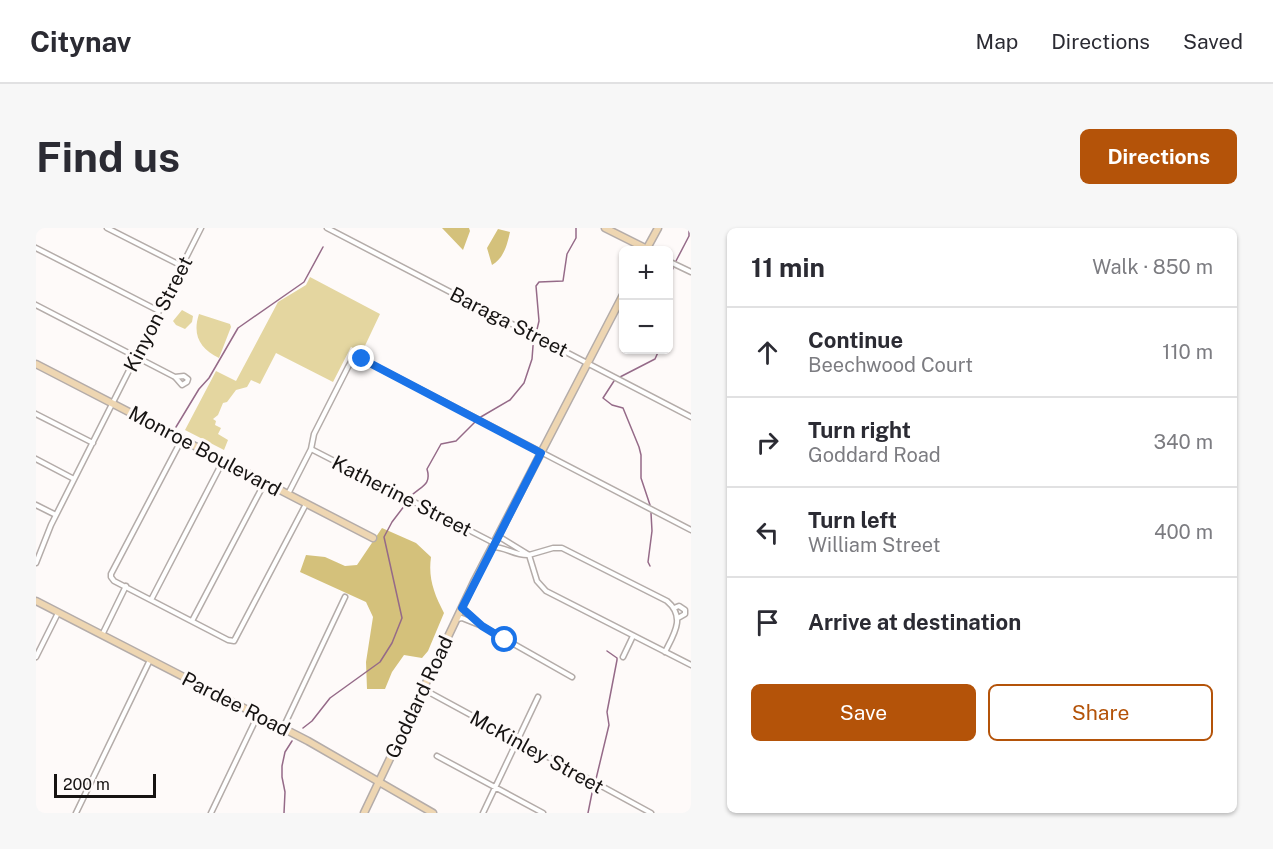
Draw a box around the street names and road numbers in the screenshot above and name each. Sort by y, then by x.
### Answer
street label: Kinyon Street [119,252,197,376]
street label: Baraga Street [446,282,572,362]
street label: Monroe Boulevard [125,401,285,501]
street label: Katherine Street [328,450,476,542]
street label: Goddard Road [380,632,458,762]
street label: Pardee Road [178,667,294,741]
street label: McKinley Street [466,705,608,799]

